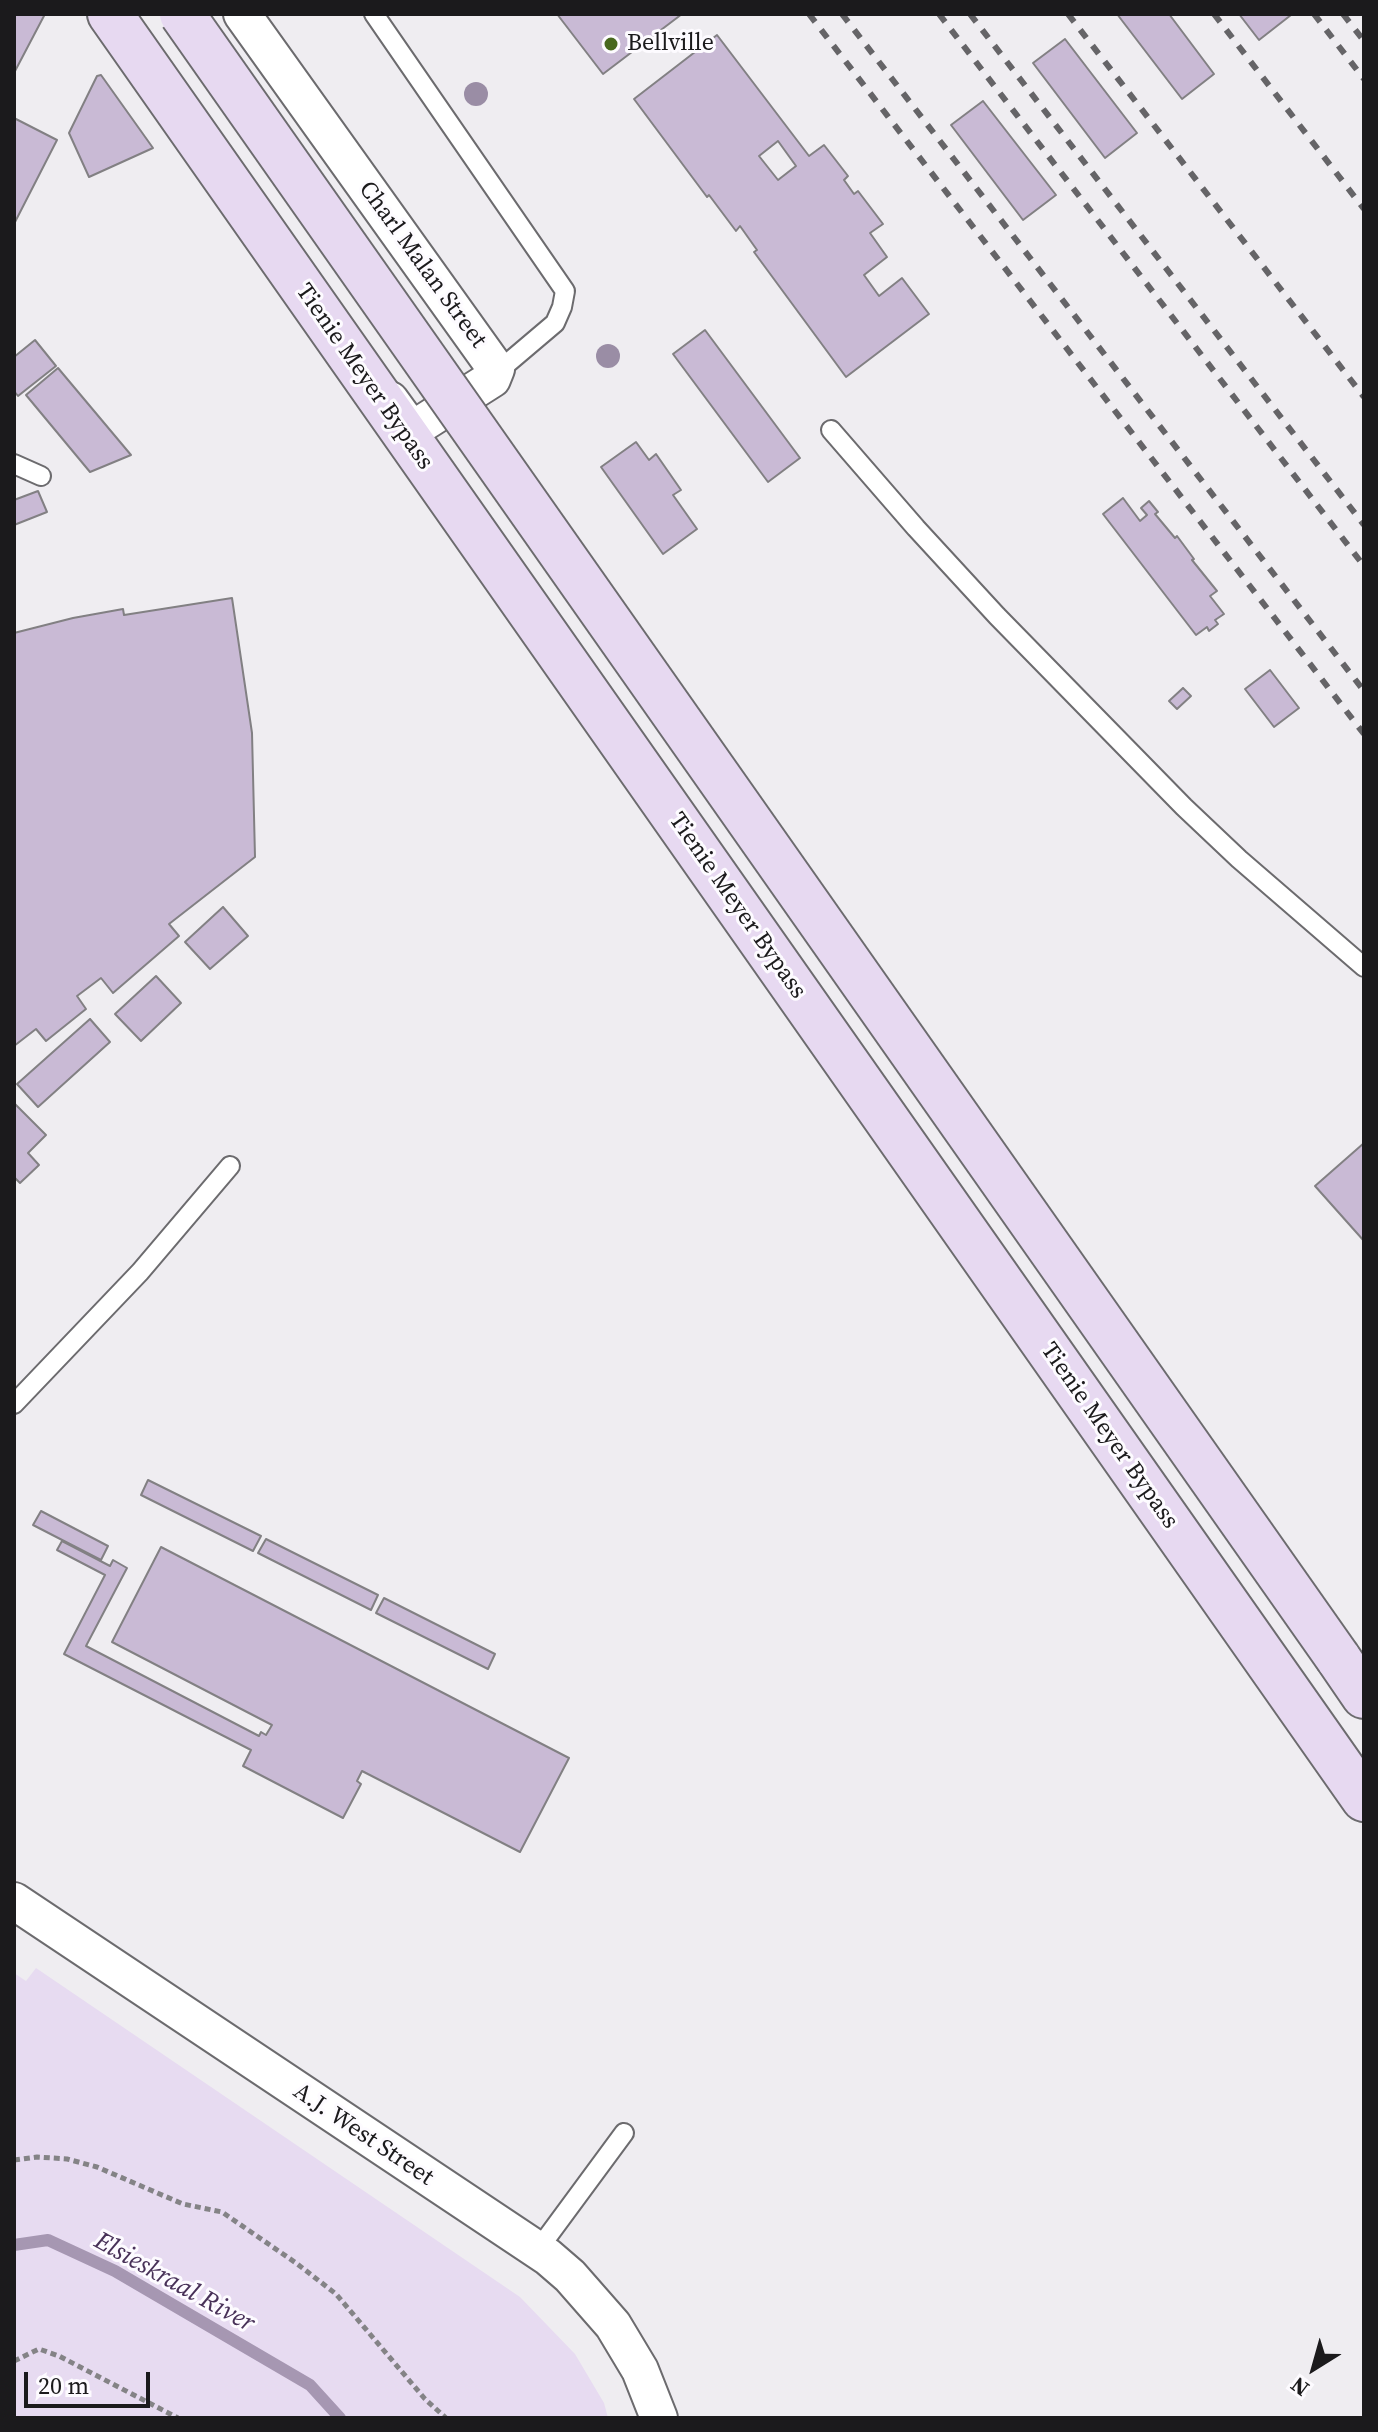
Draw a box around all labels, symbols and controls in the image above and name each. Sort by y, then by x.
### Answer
place label: Bellville [627,30,714,58]
marker: Bellville [602,35,620,53]
street label: Charl Malan Street [352,176,492,354]
street label: Tienie Meyer Bypass [289,278,439,476]
street label: Tienie Meyer Bypass [662,807,812,1005]
street label: Tienie Meyer Bypass [1034,1337,1184,1535]
street label: A.J. West Street [287,2077,439,2193]
water label: Elsieskraal River [88,2226,260,2340]
north arrow [1274,2328,1354,2408]
scale bar [28,2356,154,2406]
text: 20 m [38,2369,89,2402]
text: N [1284,2370,1315,2404]

